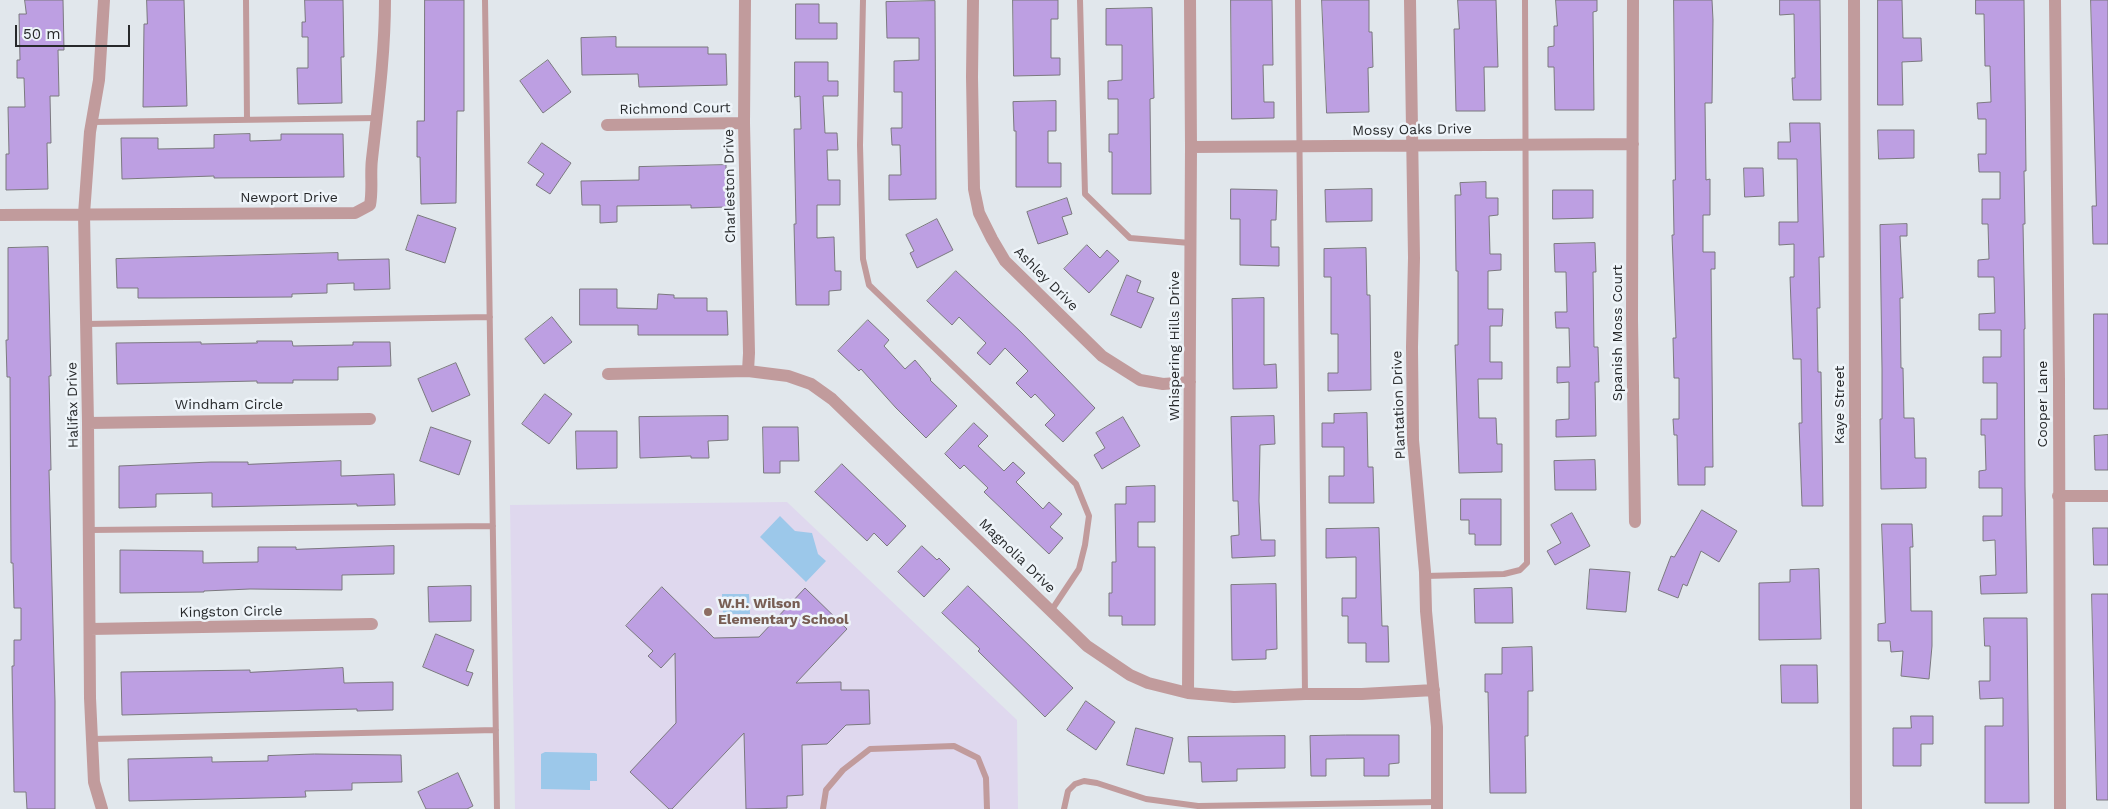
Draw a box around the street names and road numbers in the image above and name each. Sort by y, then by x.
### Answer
street label: Richmond Court [619,100,731,118]
street label: Mossy Oaks Drive [1352,121,1472,139]
street label: Charleston Drive [721,129,739,243]
street label: Newport Drive [240,190,338,206]
street label: Ashley Drive [1010,243,1082,315]
street label: Spanish Moss Court [1610,265,1626,401]
street label: Whispering Hills Drive [1167,271,1183,421]
street label: Plantation Drive [1389,350,1409,460]
street label: Cooper Lane [2035,361,2051,447]
street label: Halifax Drive [64,362,82,448]
street label: Kaye Street [1832,366,1848,444]
street label: Windham Circle [175,397,283,413]
street label: Magnolia Drive [975,515,1059,597]
street label: Kingston Circle [179,603,283,621]

